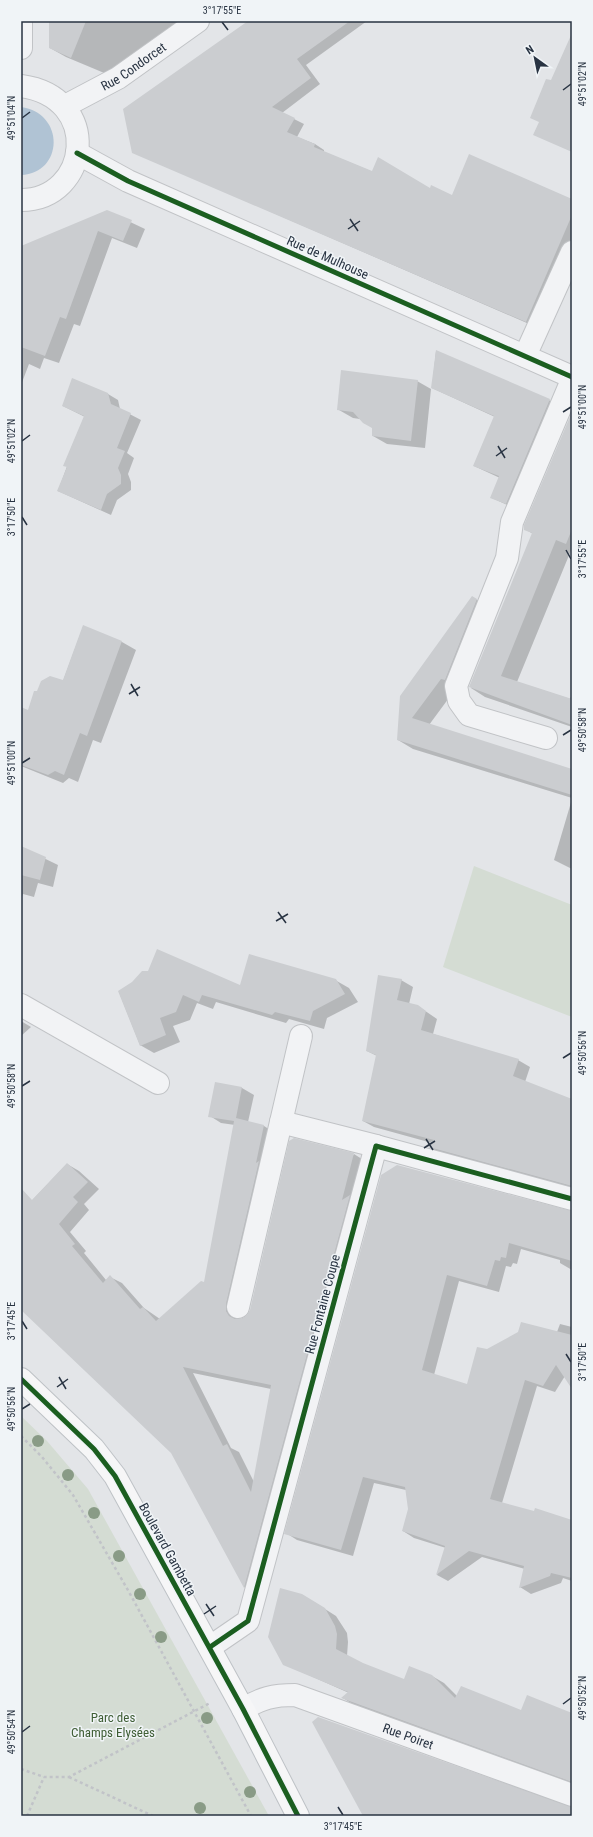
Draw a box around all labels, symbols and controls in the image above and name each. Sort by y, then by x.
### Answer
text: 3°17'55"E [203,5,241,16]
north arrow [515,38,555,78]
street label: Rue Condorcet [98,39,169,94]
text: N [523,43,536,57]
text: 49°51'02"N [577,62,588,106]
text: 49°51'04"N [6,96,17,140]
street label: Rue de Mulhouse [285,233,371,282]
text: 49°51'00"N [577,385,588,429]
text: 49°51'02"N [6,419,17,463]
text: 3°17'50"E [6,498,17,536]
text: 3°17'55"E [577,540,588,578]
text: 49°50'58"N [577,708,588,752]
text: 49°51'00"N [6,741,17,785]
text: 49°50'56"N [577,1031,588,1075]
text: 49°50'58"N [6,1064,17,1108]
street label: Rue Fontaine Coupe [302,1253,343,1355]
text: 3°17'45"E [6,1302,17,1340]
text: 3°17'50"E [577,1343,588,1381]
text: 49°50'56"N [6,1387,17,1431]
street label: Boulevard Gambetta [136,1500,199,1598]
text: 49°50'52"N [577,1676,588,1720]
text: 49°50'54"N [6,1710,17,1754]
park label: Parc des Champs Elysées [71,1710,155,1740]
street label: Rue Poiret [381,1720,435,1752]
text: 3°17'45"E [324,1821,362,1832]

